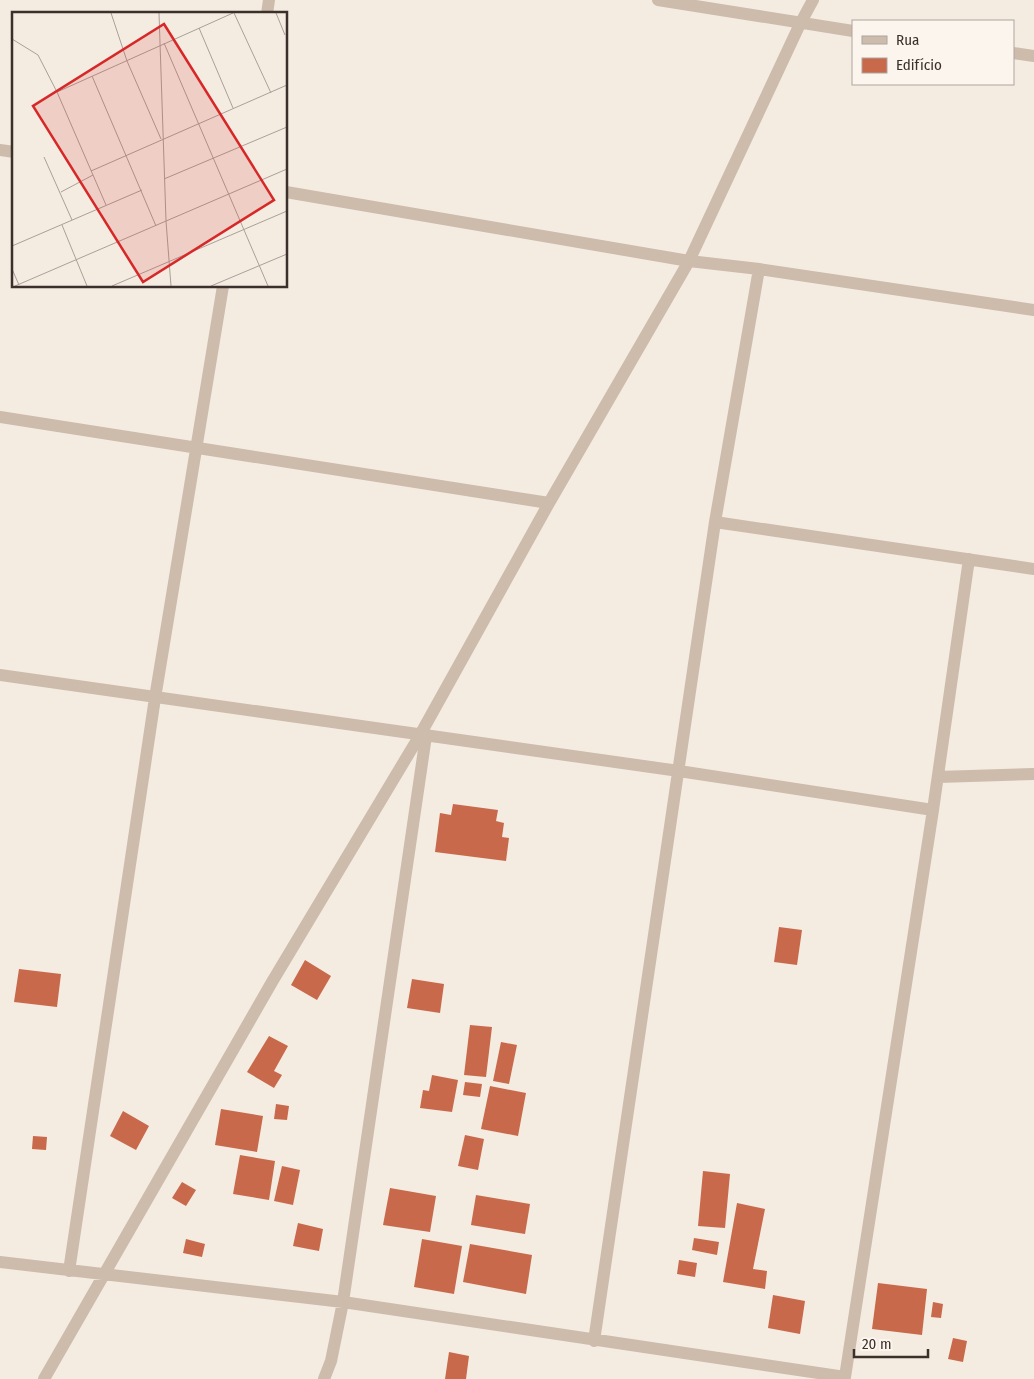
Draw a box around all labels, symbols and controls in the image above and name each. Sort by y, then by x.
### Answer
inset map [12,12,288,288]
legend [852,20,1014,85]
text: Rua [896,31,919,49]
text: Edifício [896,56,942,74]
scale bar [854,1326,928,1358]
text: 20 m [862,1335,892,1353]

